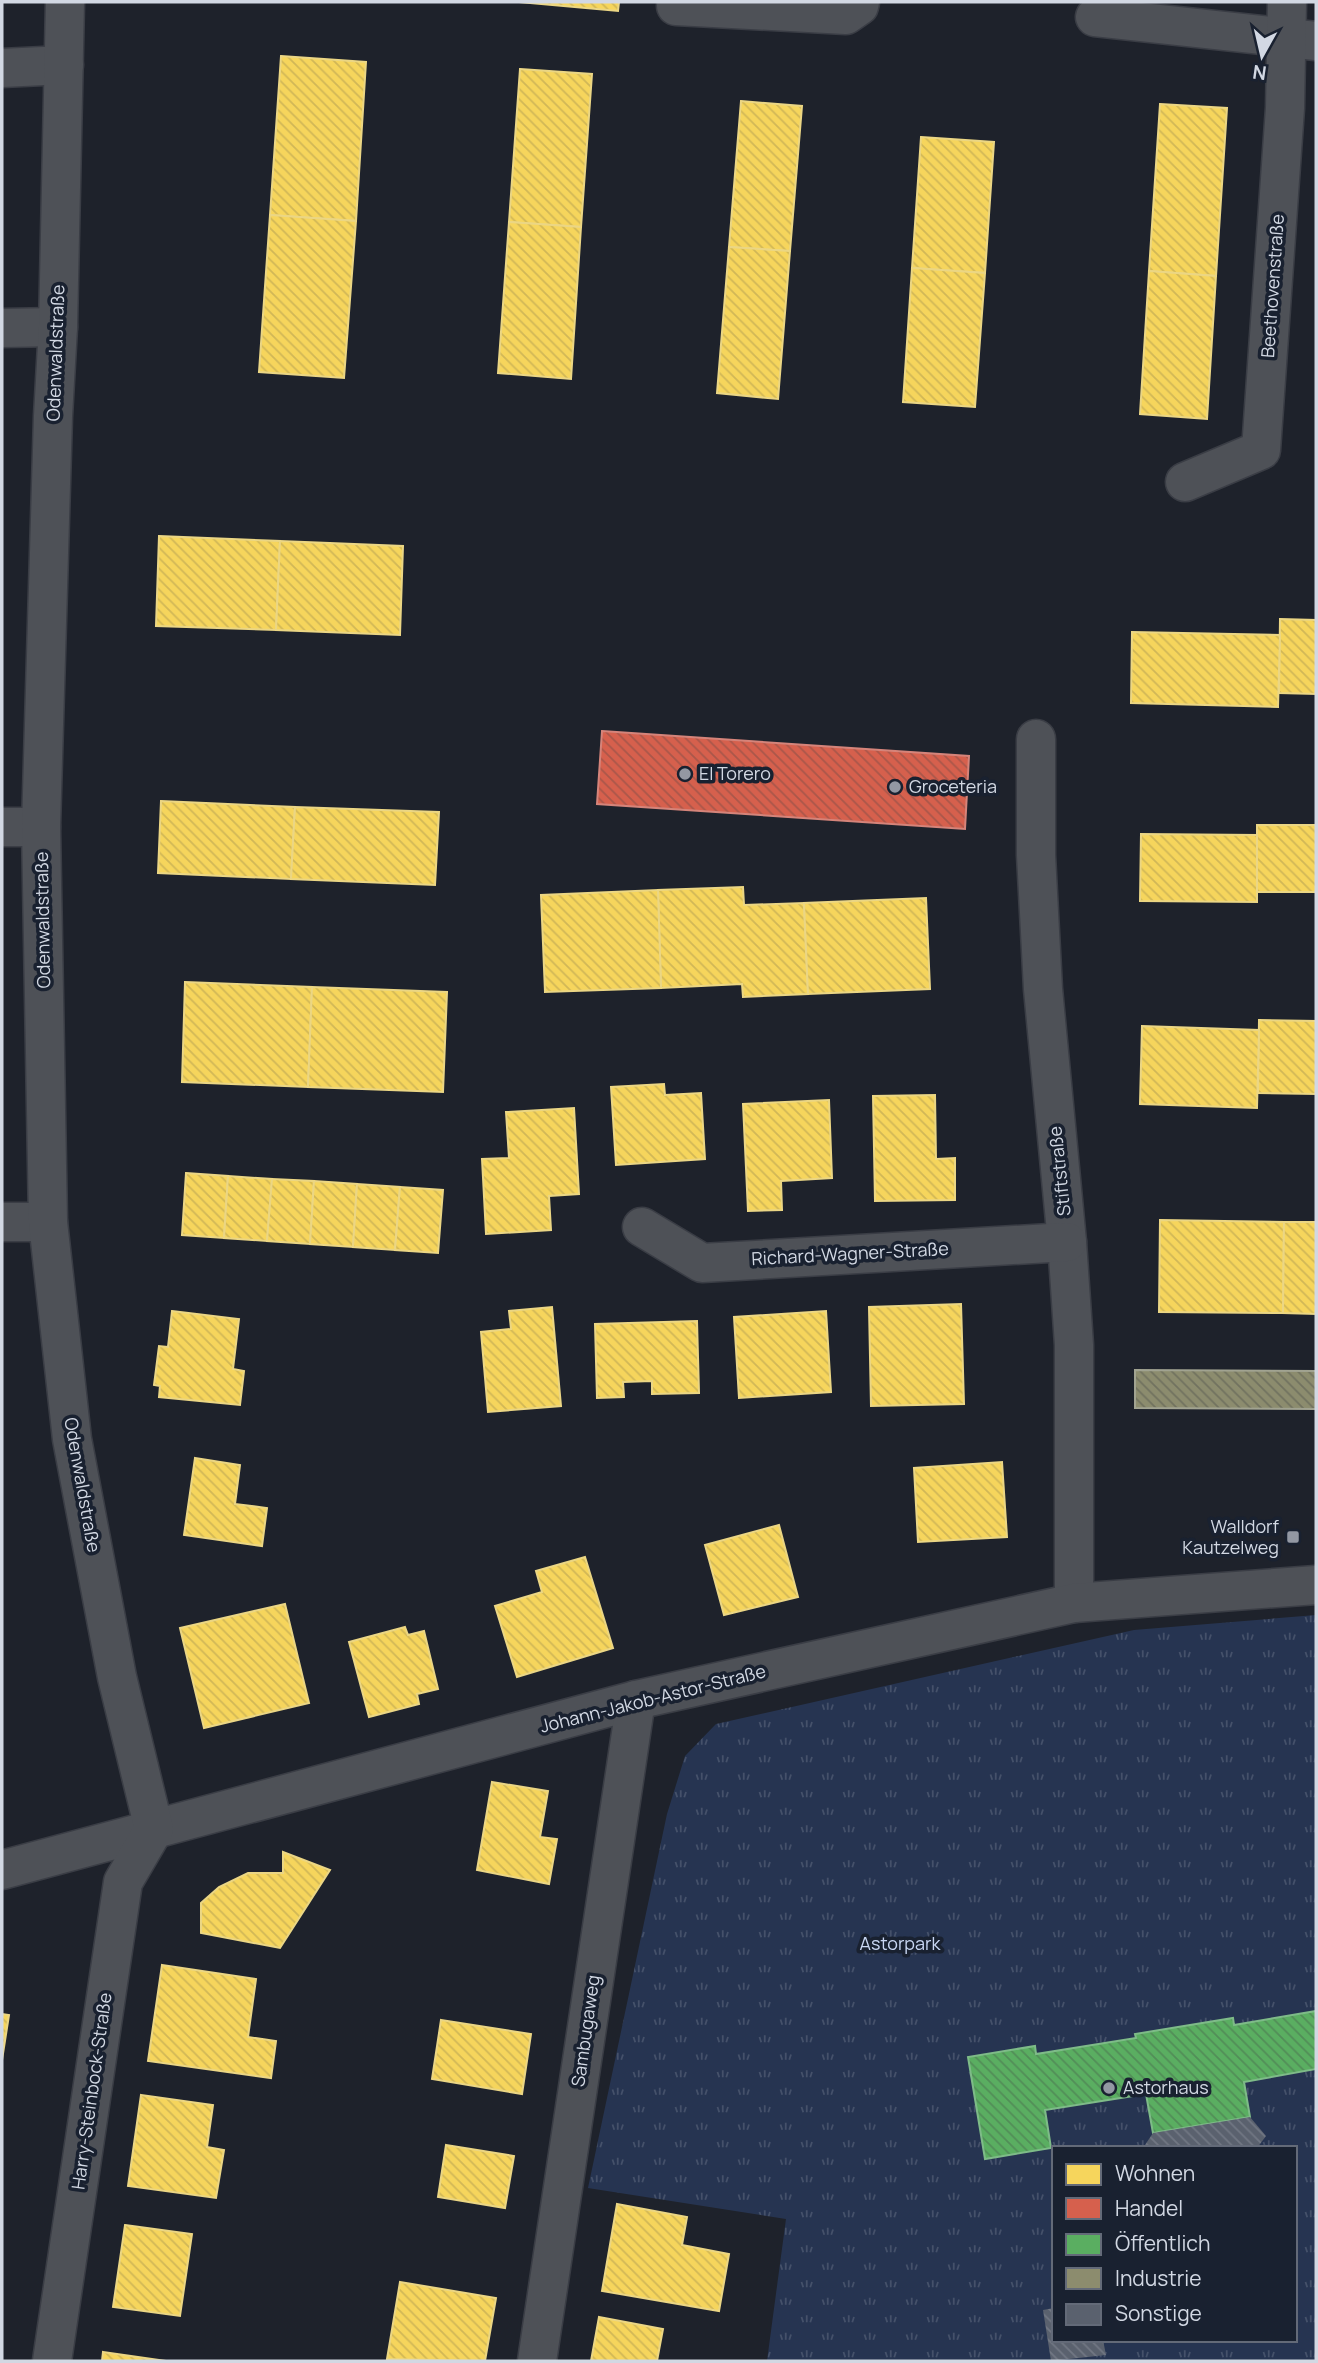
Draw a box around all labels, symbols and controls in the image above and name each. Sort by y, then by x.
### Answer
north arrow [1227,21,1297,91]
text: N [1251,59,1268,87]
street label: Beethovenstraße [1255,213,1289,359]
street label: Odenwaldstraße [41,284,69,422]
place label: El Torero [699,761,771,785]
marker: El Torero [677,766,693,782]
place label: Groceteria [909,774,997,798]
marker: Groceteria [887,779,903,795]
street label: Odenwaldstraße [29,851,55,989]
street label: Stiftstraße [1042,1125,1076,1217]
street label: Richard-Wagner-Straße [751,1236,949,1270]
street label: Odenwaldstraße [59,1415,107,1554]
place label: Walldorf Kautzelweg [1182,1514,1280,1559]
marker: Walldorf Kautzelweg [1285,1529,1301,1545]
street label: Johann-Jakob-Astor-Straße [537,1658,768,1738]
park label: Astorpark [860,1931,942,1955]
street label: Sambugaweg [565,1973,605,2088]
street label: Harry-Steinbock-Straße [65,1991,117,2191]
place label: Astorhaus [1123,2075,1209,2099]
marker: Astorhaus [1101,2080,1117,2096]
legend [1052,2146,1297,2342]
text: Wohnen [1115,2159,1195,2187]
text: Handel [1115,2194,1183,2222]
text: Öffentlich [1115,2229,1210,2257]
text: Industrie [1115,2264,1201,2292]
text: Sonstige [1115,2299,1202,2327]

